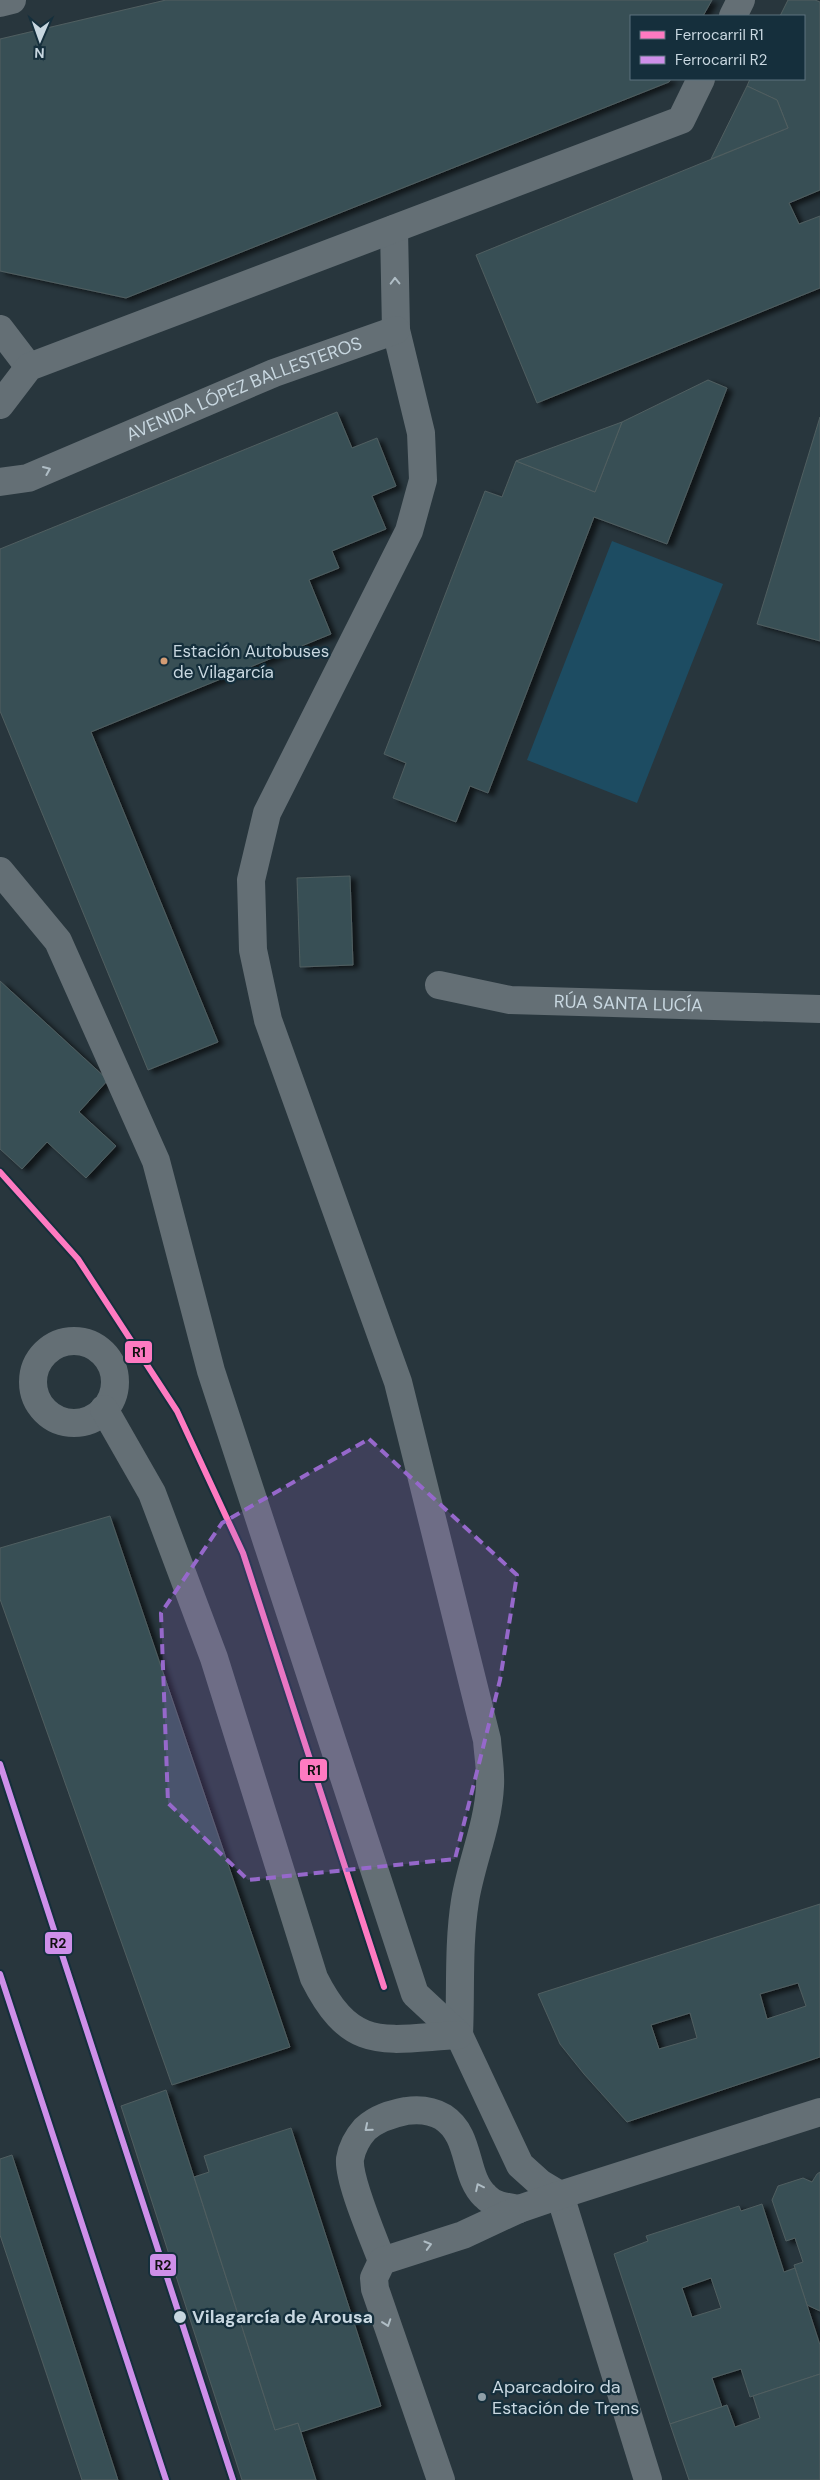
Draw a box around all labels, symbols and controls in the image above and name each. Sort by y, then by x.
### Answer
north arrow [15,15,65,65]
legend [630,15,805,80]
text: Ferrocarril R1 [675,25,763,45]
text: N [34,44,45,62]
text: Ferrocarril R2 [675,50,767,70]
one-way arrow [389,277,400,285]
street label: AVENIDA LÓPEZ BALLESTEROS [122,331,365,447]
one-way arrow [42,466,51,477]
place label: Estación Autobuses de Vilagarcía [173,640,329,683]
marker: Estación Autobuses de Vilagarcía [159,656,169,666]
street label: RÚA SANTA LUCÍA [554,989,703,1018]
line badge: R1 [124,1340,153,1364]
text: R1 [132,1343,146,1361]
line badge: R1 [299,1758,328,1782]
text: R1 [307,1761,321,1779]
line badge: R2 [44,1931,73,1955]
text: R2 [50,1934,66,1952]
one-way arrow [365,2123,374,2132]
one-way arrow [475,2183,486,2192]
one-way arrow [424,2241,432,2251]
line badge: R2 [149,2253,177,2277]
text: R2 [155,2256,171,2274]
place label: Vilagarcía de Arousa [192,2305,373,2329]
marker: Vilagarcía de Arousa [172,2309,188,2325]
one-way arrow [381,2319,391,2327]
place label: Aparcadoiro da Estación de Trens [492,2375,639,2420]
marker: Aparcadoiro da Estación de Trens [476,2391,488,2403]

